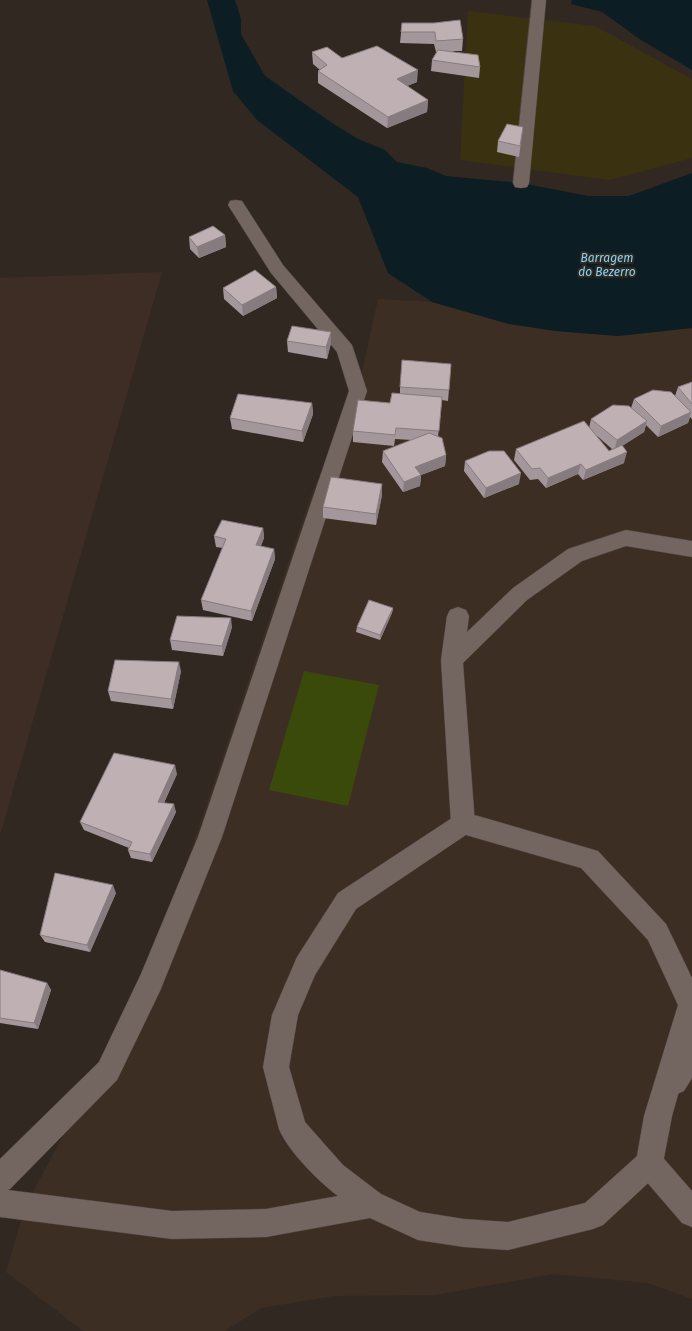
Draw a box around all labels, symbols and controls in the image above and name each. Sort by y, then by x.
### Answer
water label: Barragem do Bezerro [578,251,636,279]

